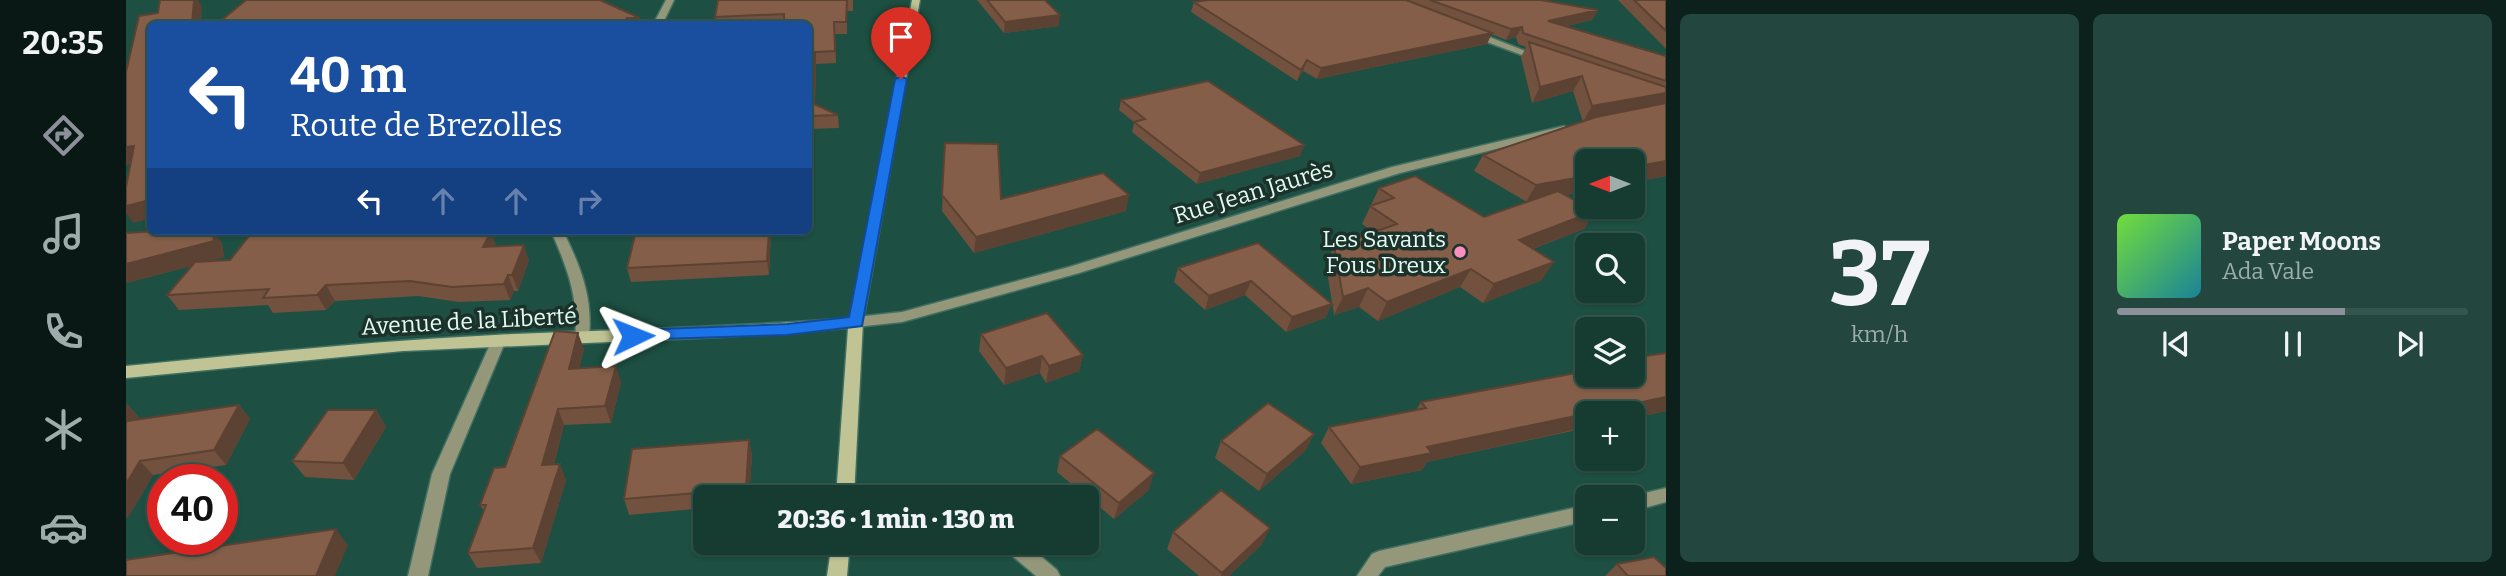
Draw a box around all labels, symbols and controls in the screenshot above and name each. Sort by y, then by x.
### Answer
pin [871,7,931,79]
icon: arrive [882,18,920,56]
text: 20:35 [22,24,104,62]
text: 40 m [290,46,407,105]
icon: left [175,49,266,140]
text: Route de Brezolles [290,106,562,144]
icon: directions [39,111,88,160]
north arrow [1575,149,1645,219]
map controls [1575,149,1645,555]
street label: Rue Jean Jaurès [1170,154,1336,230]
icon: left [351,182,389,220]
icon: ahead [424,182,462,220]
icon: ahead [497,182,535,220]
icon: right [570,182,608,220]
icon: music [39,209,88,258]
text: 37 [1829,220,1930,329]
place label: Les Savants Fous Dreux [1322,225,1446,279]
text: Paper Moons [2222,226,2381,257]
button: search [1575,233,1645,303]
marker: Les Savants Fous Dreux [1452,244,1468,260]
text: Ada Vale [2222,257,2314,285]
position arrow [596,299,670,373]
street label: Avenue de la Liberté [361,301,577,341]
icon: phone [39,307,88,356]
button: layers [1575,317,1645,387]
text: km/h [1851,320,1908,348]
icon: previous [2157,325,2195,363]
icon: pause [2274,325,2312,363]
icon: next [2391,325,2429,363]
button: + [1575,401,1645,471]
icon: climate [39,405,88,454]
speed limit sign: 40 [147,464,238,555]
button: − [1575,485,1645,555]
icon: car [39,503,88,552]
text: 20:36 · 1 min · 130 m [778,504,1014,535]

